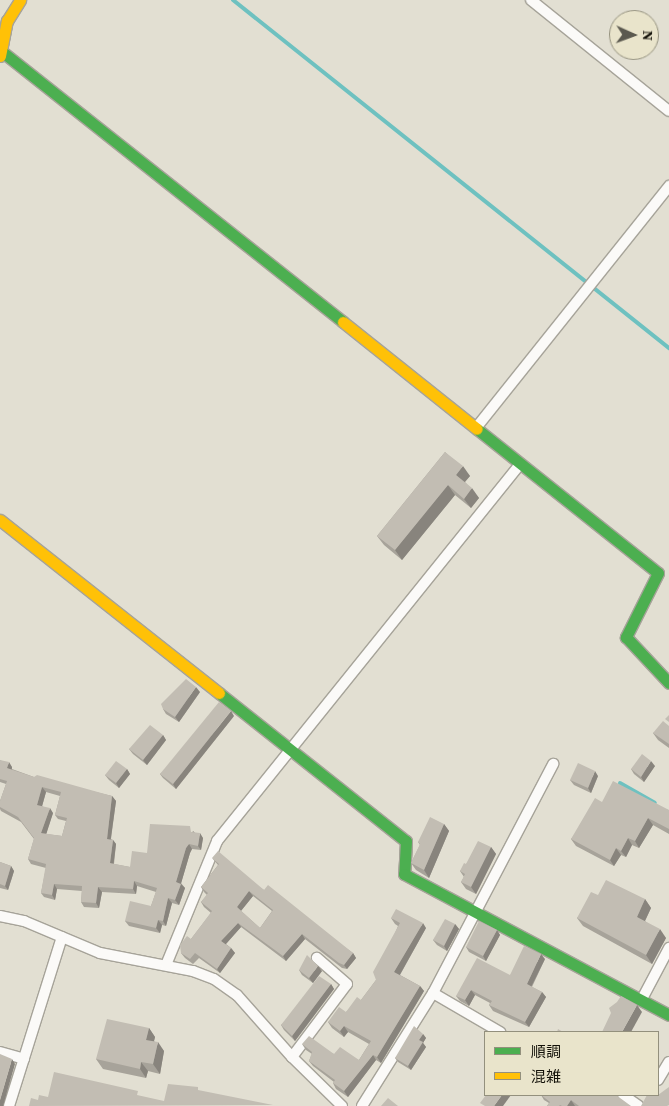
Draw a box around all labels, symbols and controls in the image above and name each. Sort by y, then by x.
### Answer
north arrow [609,10,659,60]
text: N [638,30,658,41]
legend [484,1031,659,1096]
text: 順調 [531,1041,561,1062]
text: 混雑 [531,1066,561,1087]

